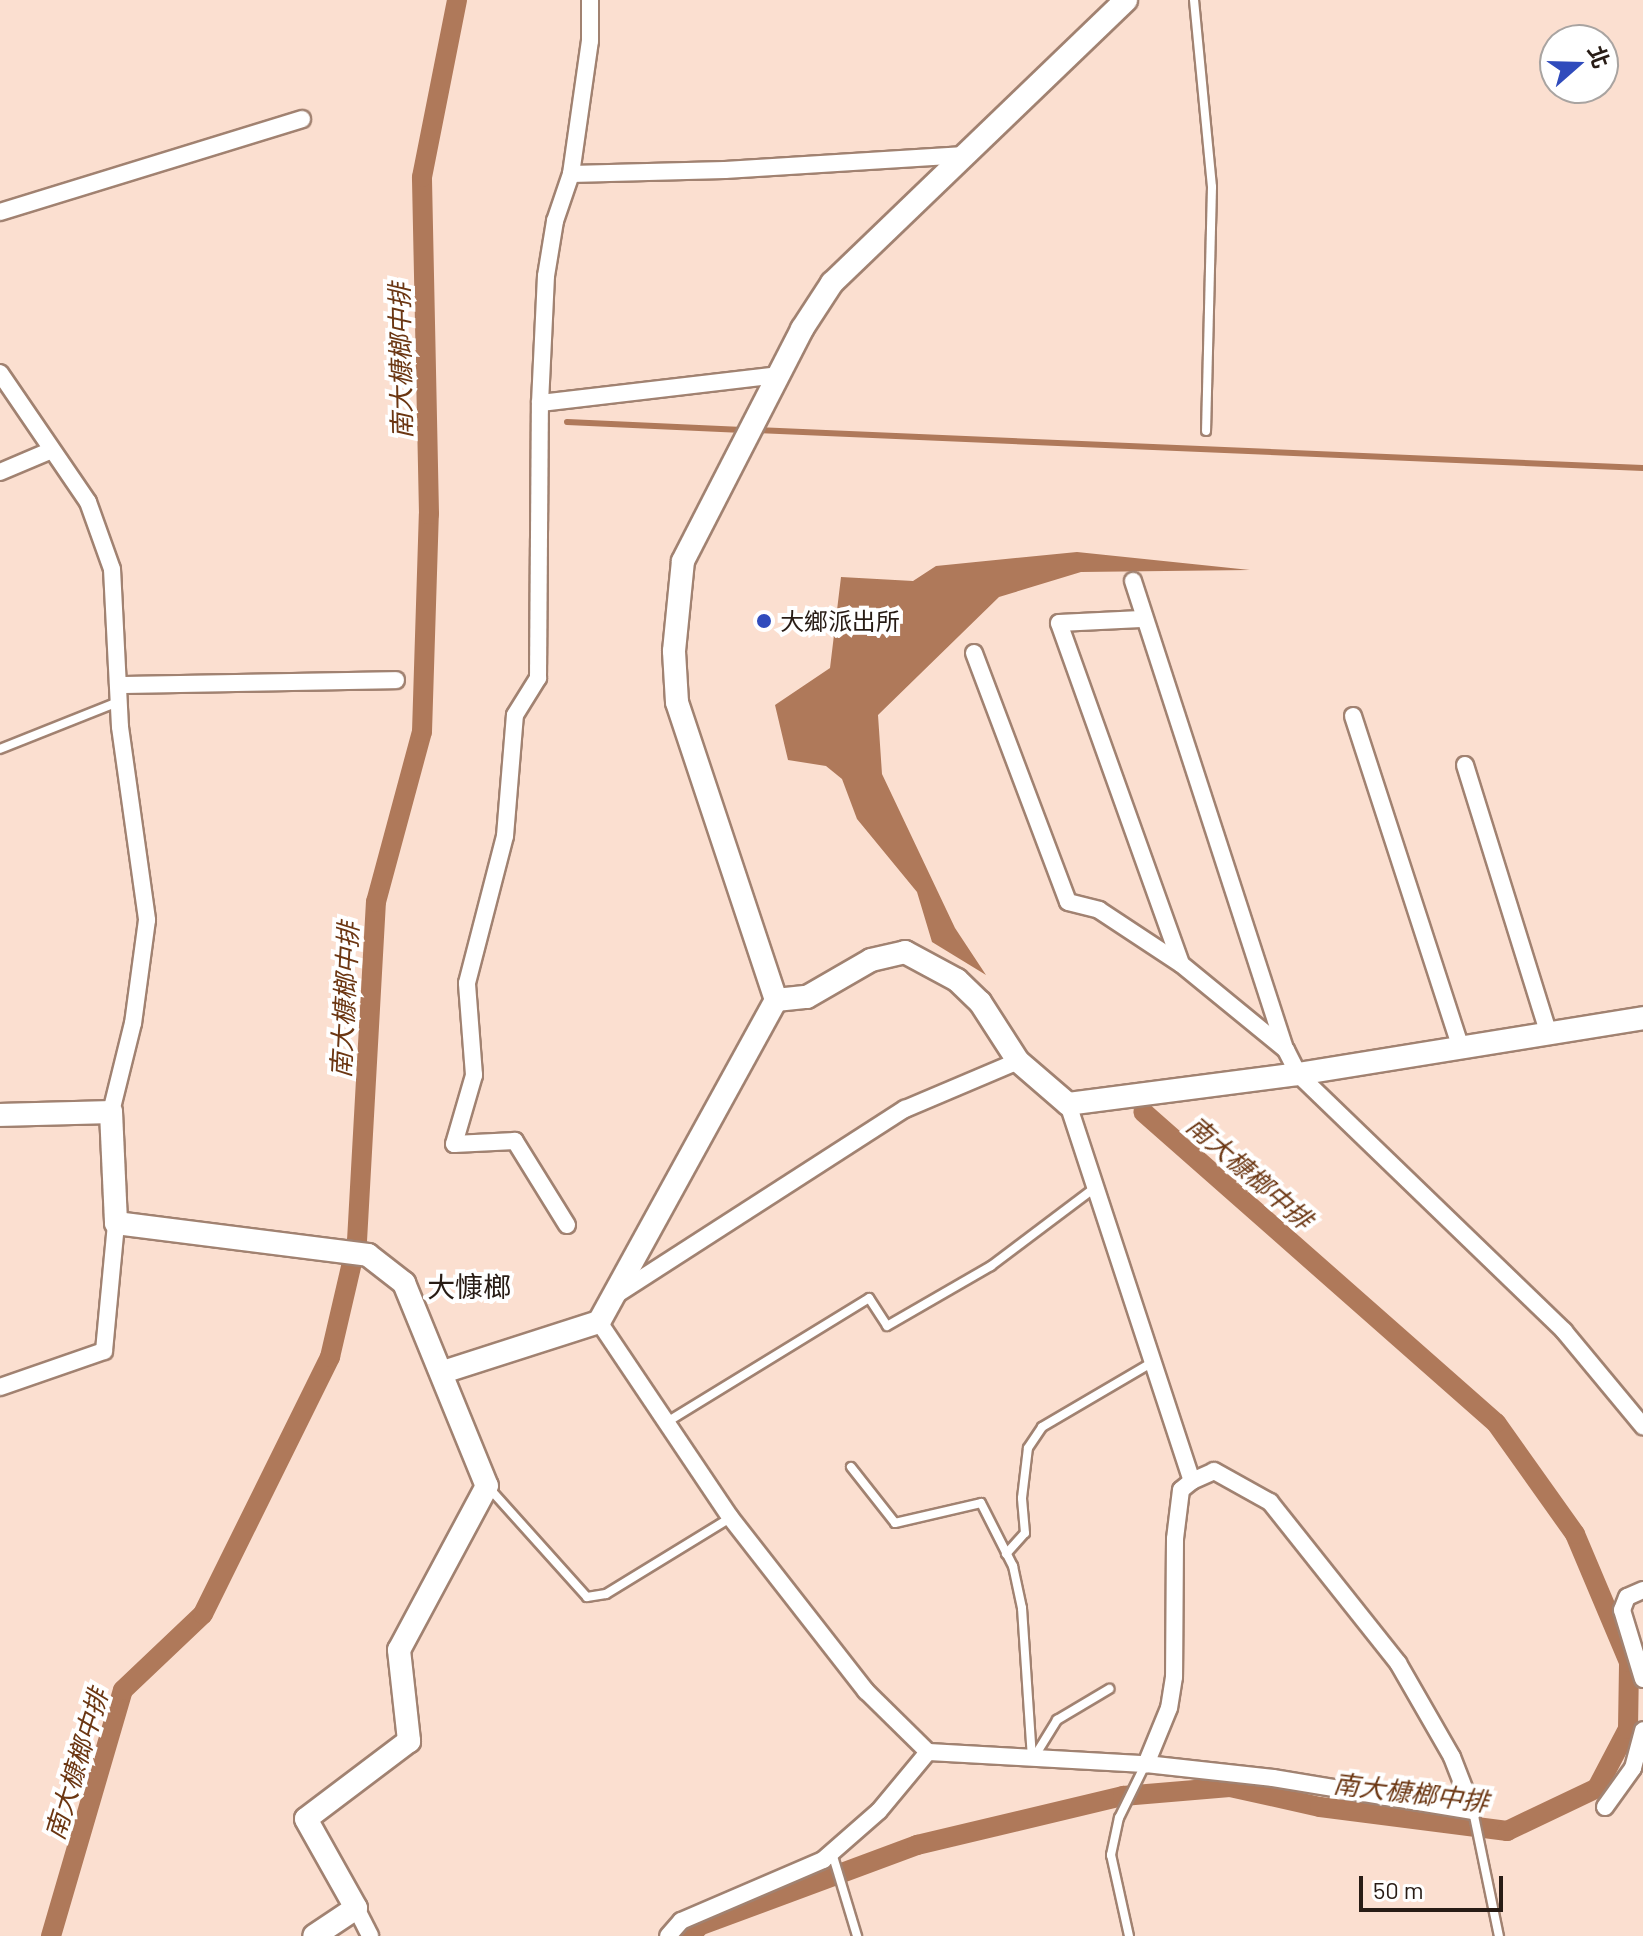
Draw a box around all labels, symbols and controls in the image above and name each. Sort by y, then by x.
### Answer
north arrow [1539,24,1619,104]
text: 北 [1584,42,1616,71]
water label: 南大槺榔中排 [383,283,417,439]
place label: 大鄉派出所 [780,607,900,635]
marker: 大鄉派出所 [755,612,773,630]
water label: 南大槺榔中排 [324,921,364,1079]
water label: 南大槺榔中排 [1181,1109,1319,1235]
district label: 大慷榔 [427,1269,511,1303]
water label: 南大槺榔中排 [38,1685,114,1843]
water label: 南大槺榔中排 [1332,1767,1490,1817]
scale bar [1363,1860,1507,1910]
text: 50 m [1373,1875,1424,1904]

